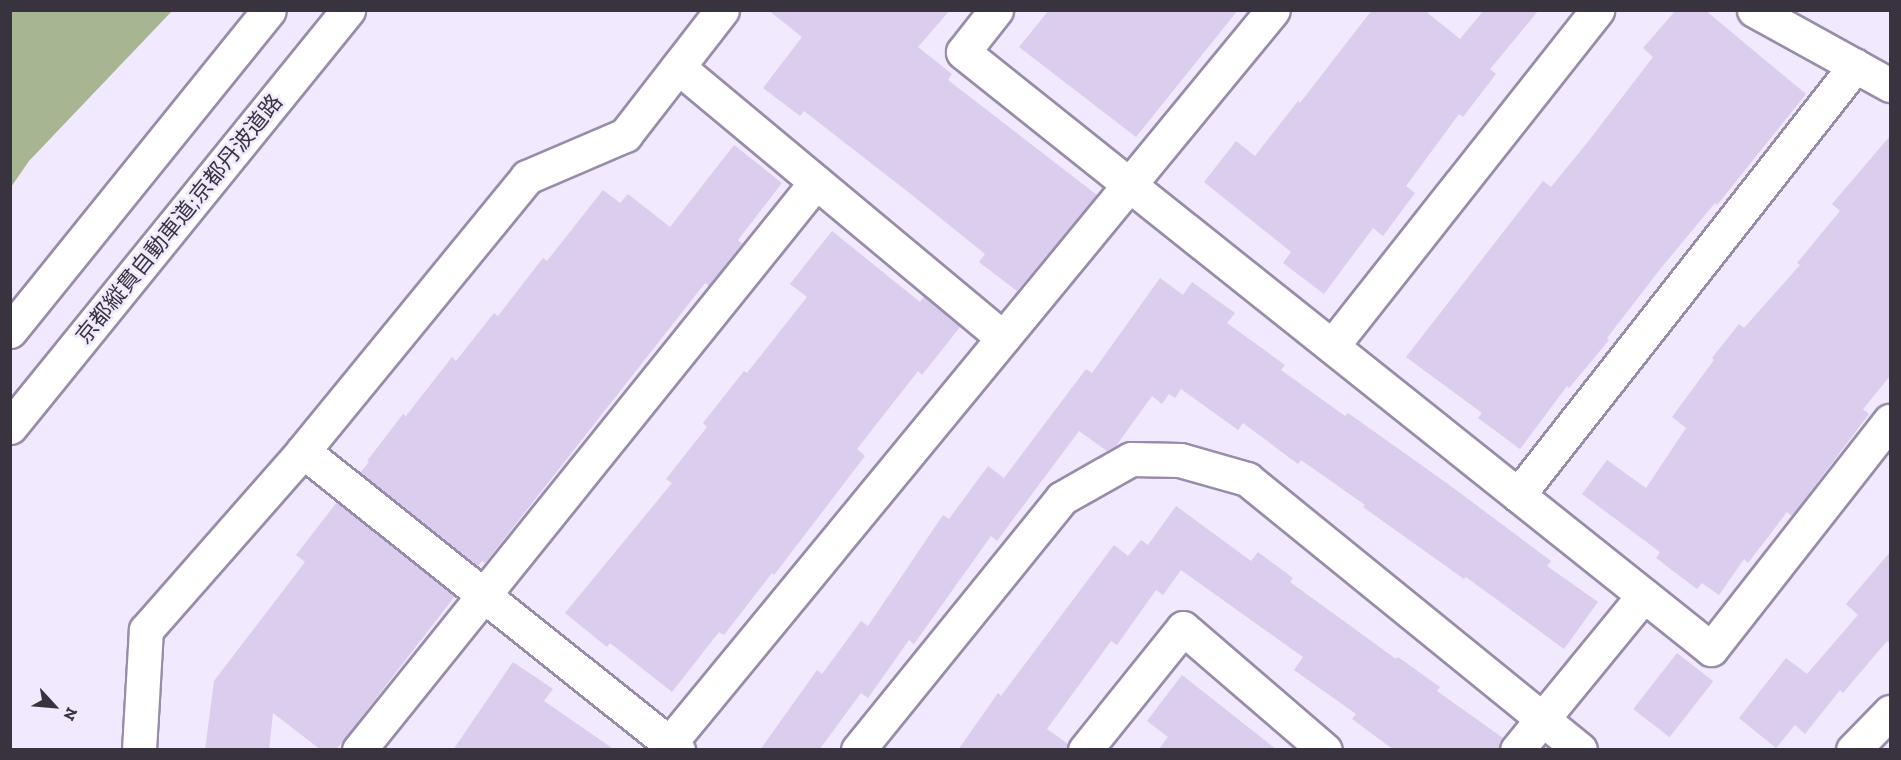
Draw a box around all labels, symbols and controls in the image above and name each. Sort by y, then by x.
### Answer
street label: 京都縦貫自動車道;京都丹波道路 [70,89,288,349]
north arrow [24,676,84,736]
text: N [59,704,82,724]

